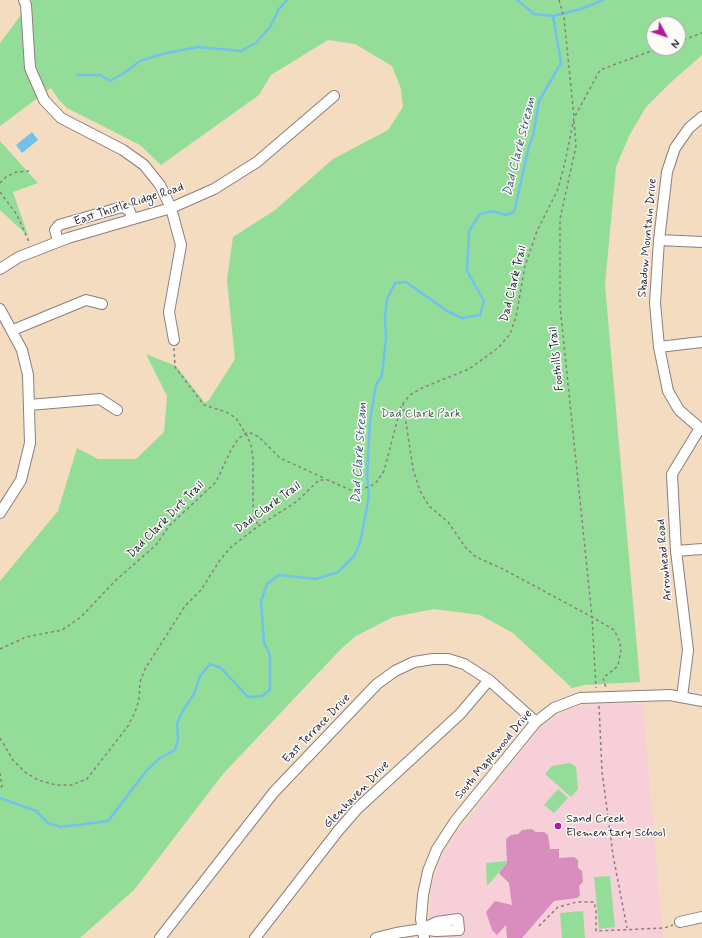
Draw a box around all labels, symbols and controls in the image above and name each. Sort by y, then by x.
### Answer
north arrow [646,16,686,56]
text: N [667,36,682,50]
water label: Dad Clark Stream [500,96,540,198]
street label: Shadow Mountain Drive [636,178,660,298]
street label: East Thistle Ridge Road [72,180,186,230]
street label: Dad Clark Trail [498,244,530,324]
street label: Foothills Trail [546,326,568,392]
water label: Dad Clark Stream [349,402,371,504]
park label: Dad Clark Park [381,407,461,421]
street label: Dad Clark Dirt Trail [125,479,207,561]
street label: Dad Clark Trail [232,479,304,537]
street label: Arrowhead Road [654,518,676,602]
street label: East Terrace Drive [280,691,354,767]
street label: South Maplewood Drive [452,707,536,803]
street label: Glenhaven Drive [321,758,393,832]
place label: Sand Creek Elementary School [566,812,666,840]
marker: Sand Creek Elementary School [553,821,563,831]

